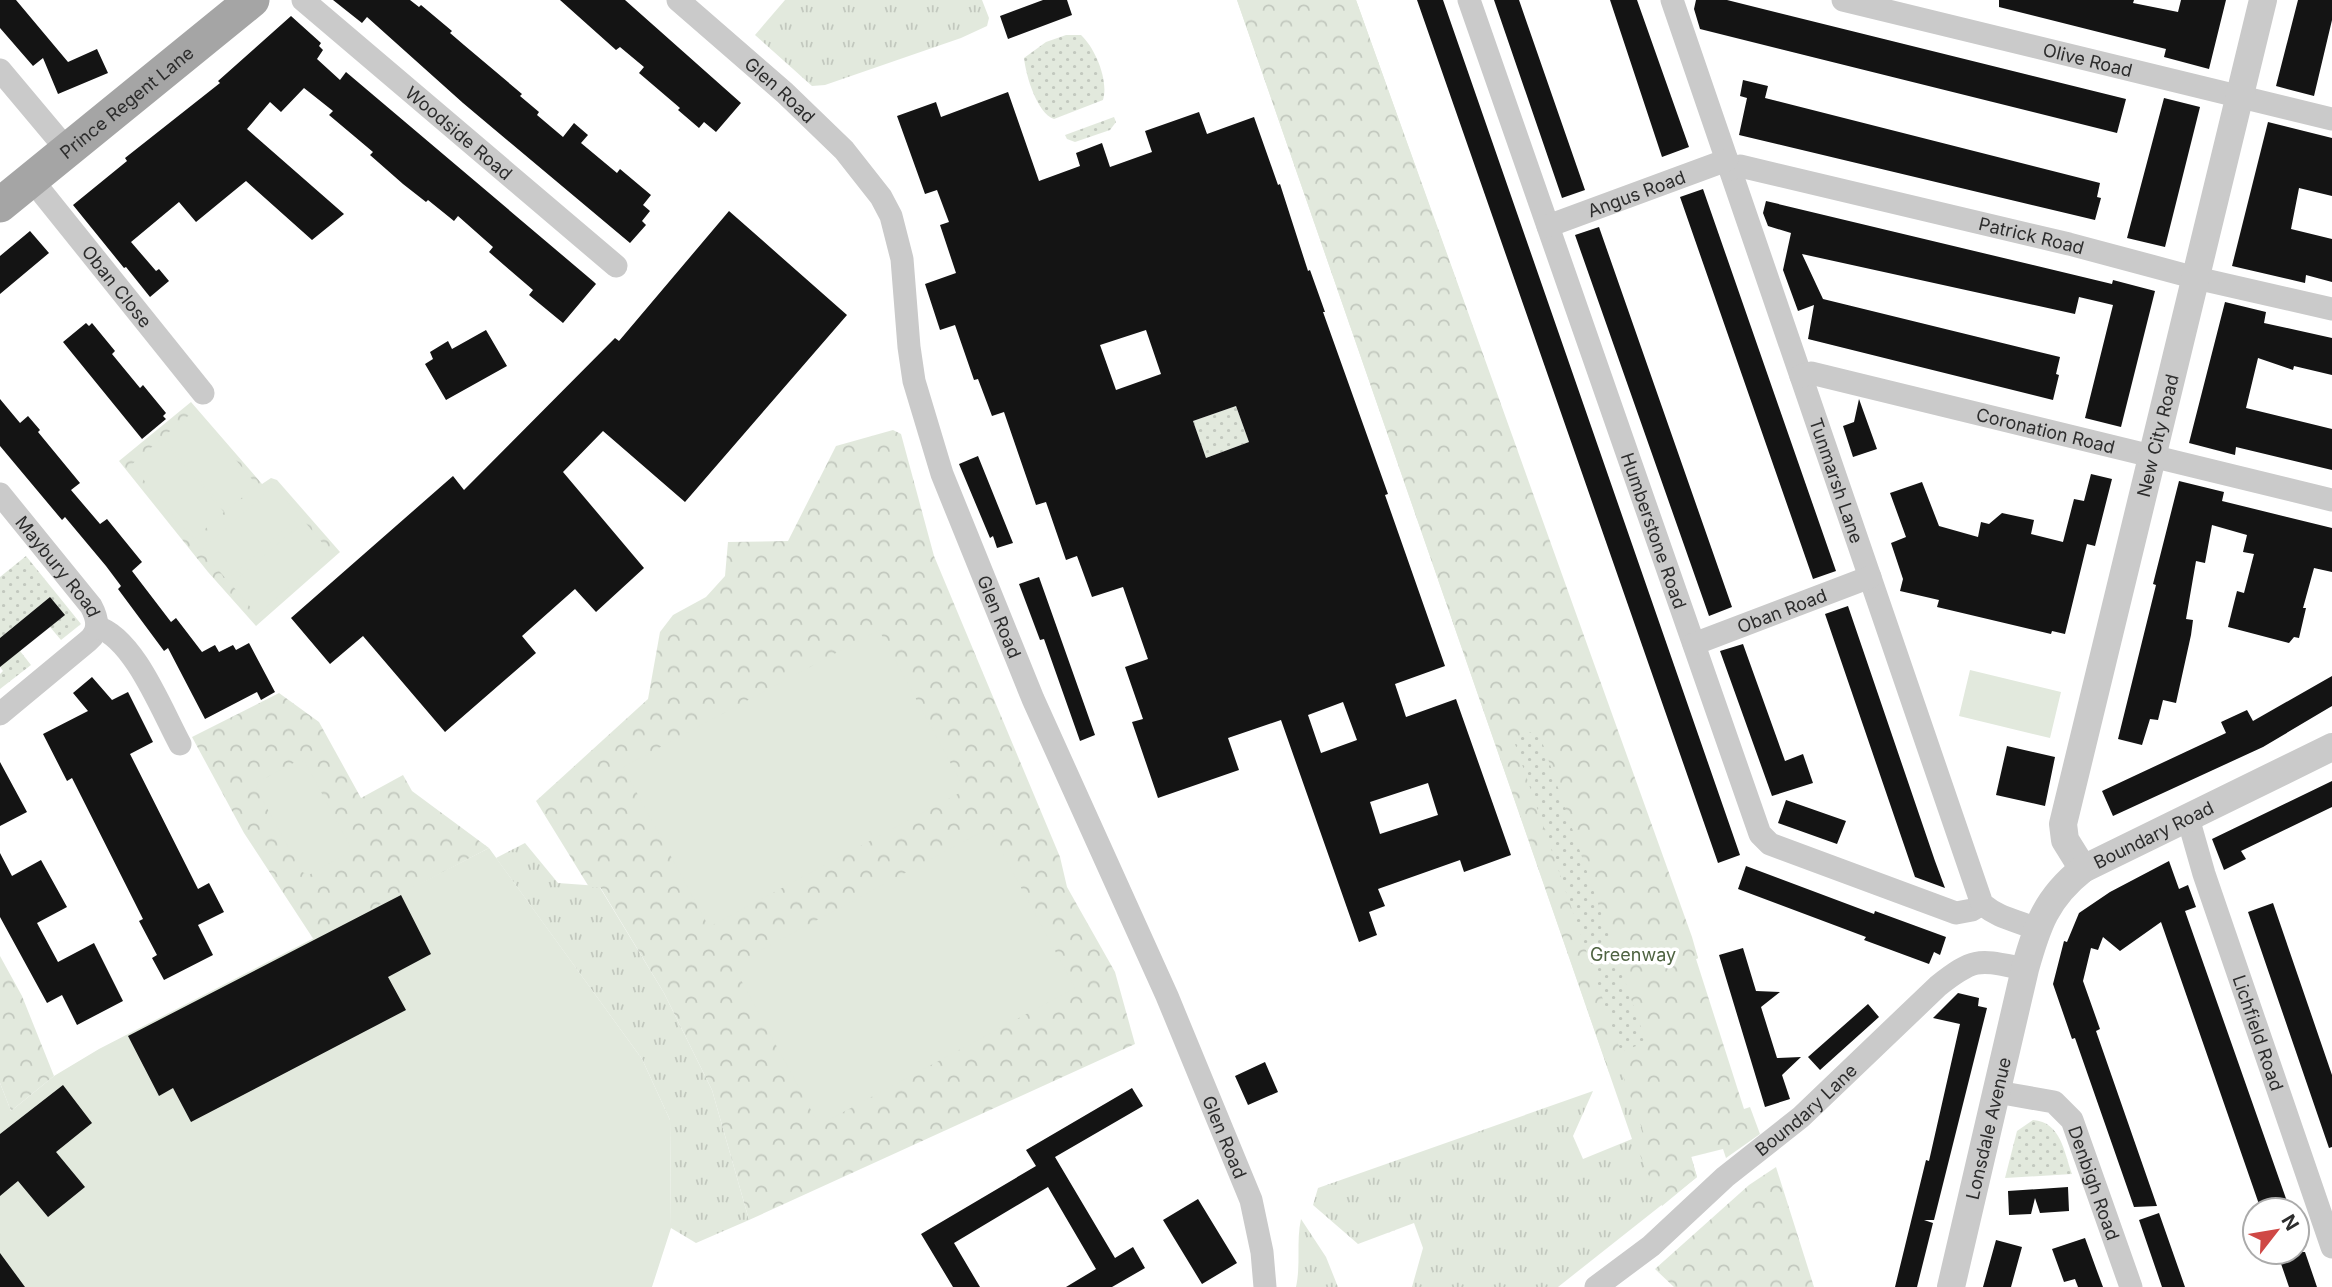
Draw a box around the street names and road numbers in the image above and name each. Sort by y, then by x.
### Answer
street label: Olive Road [2041,39,2135,81]
street label: Prince Regent Lane [55,42,197,163]
street label: Glen Road [741,53,820,127]
street label: Woodside Road [402,82,517,184]
street label: Angus Road [1584,166,1688,221]
street label: Patrick Road [1977,212,2086,258]
street label: Oban Close [78,241,156,331]
street label: New City Road [2132,372,2182,499]
street label: Coronation Road [1974,403,2117,457]
street label: Tunmarsh Lane [1806,415,1868,546]
street label: Humberstone Road [1617,450,1691,611]
street label: Maybury Road [11,512,105,620]
street label: Glen Road [974,572,1026,661]
street label: Oban Road [1734,584,1830,637]
street label: Boundary Road [2090,796,2217,873]
street label: Lichfield Road [2229,972,2288,1093]
street label: Lonsdale Avenue [1961,1055,2015,1201]
street label: Boundary Lane [1751,1059,1861,1160]
street label: Glen Road [1199,1092,1251,1181]
street label: Denbigh Road [2064,1123,2124,1243]

